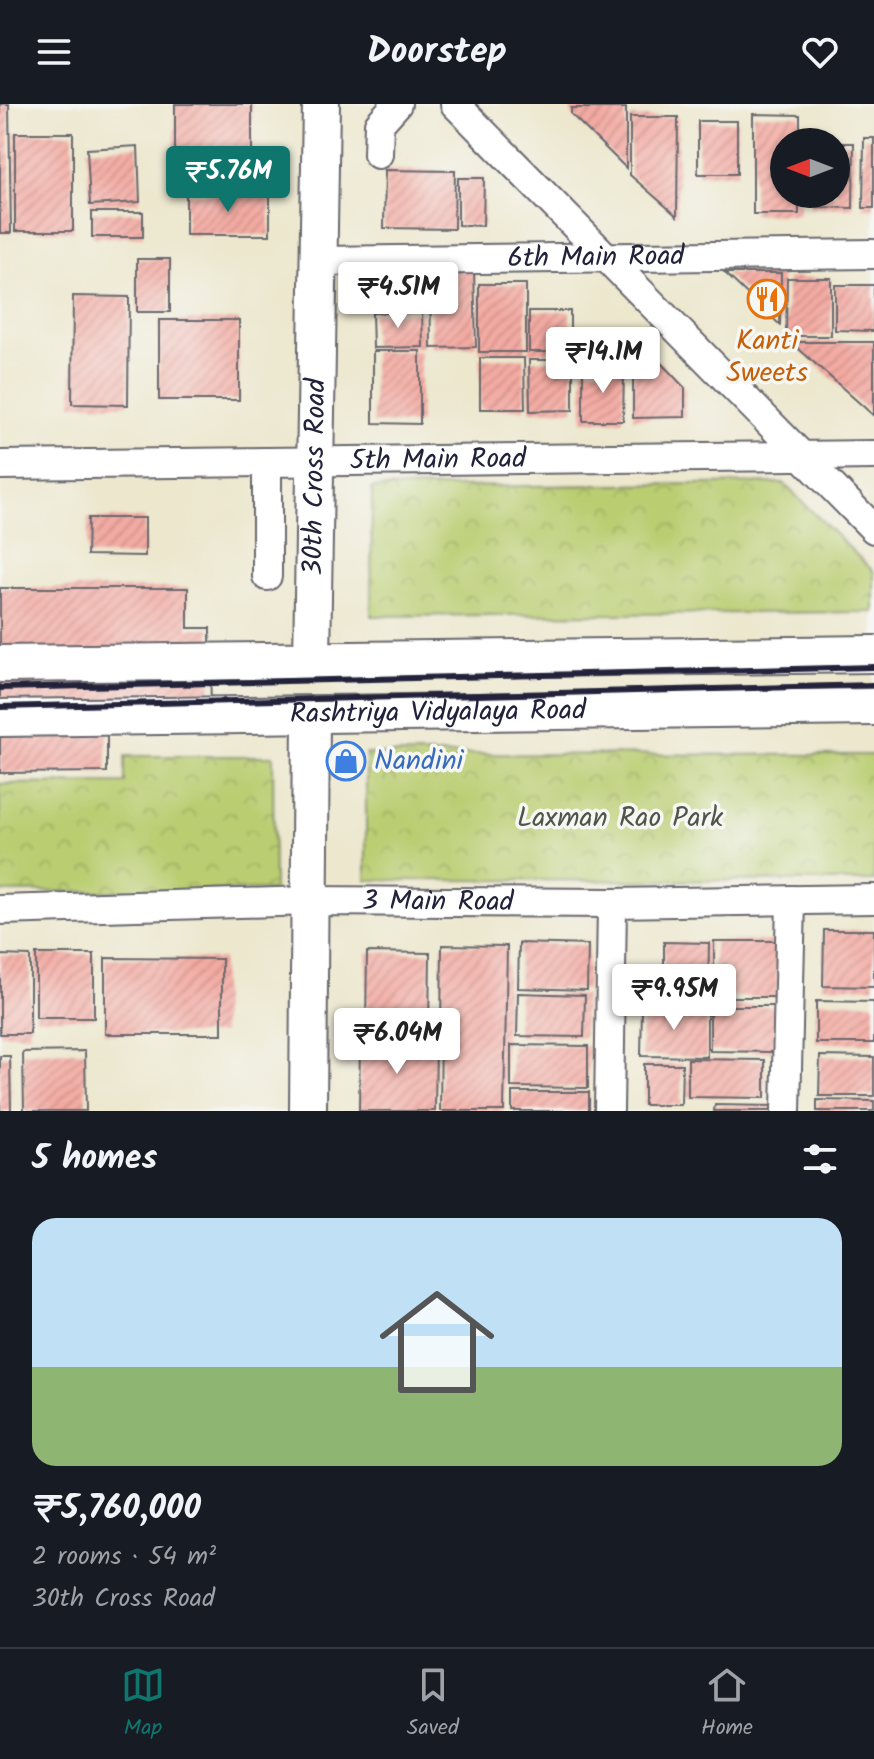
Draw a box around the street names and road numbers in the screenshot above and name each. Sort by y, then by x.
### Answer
street label: 6th Main Road [507,234,686,281]
street label: 30th Cross Road [291,377,339,576]
street label: 5th Main Road [350,436,527,483]
street label: Rashtriya Vidyalaya Road [290,688,587,737]
street label: 3 Main Road [362,879,515,925]

